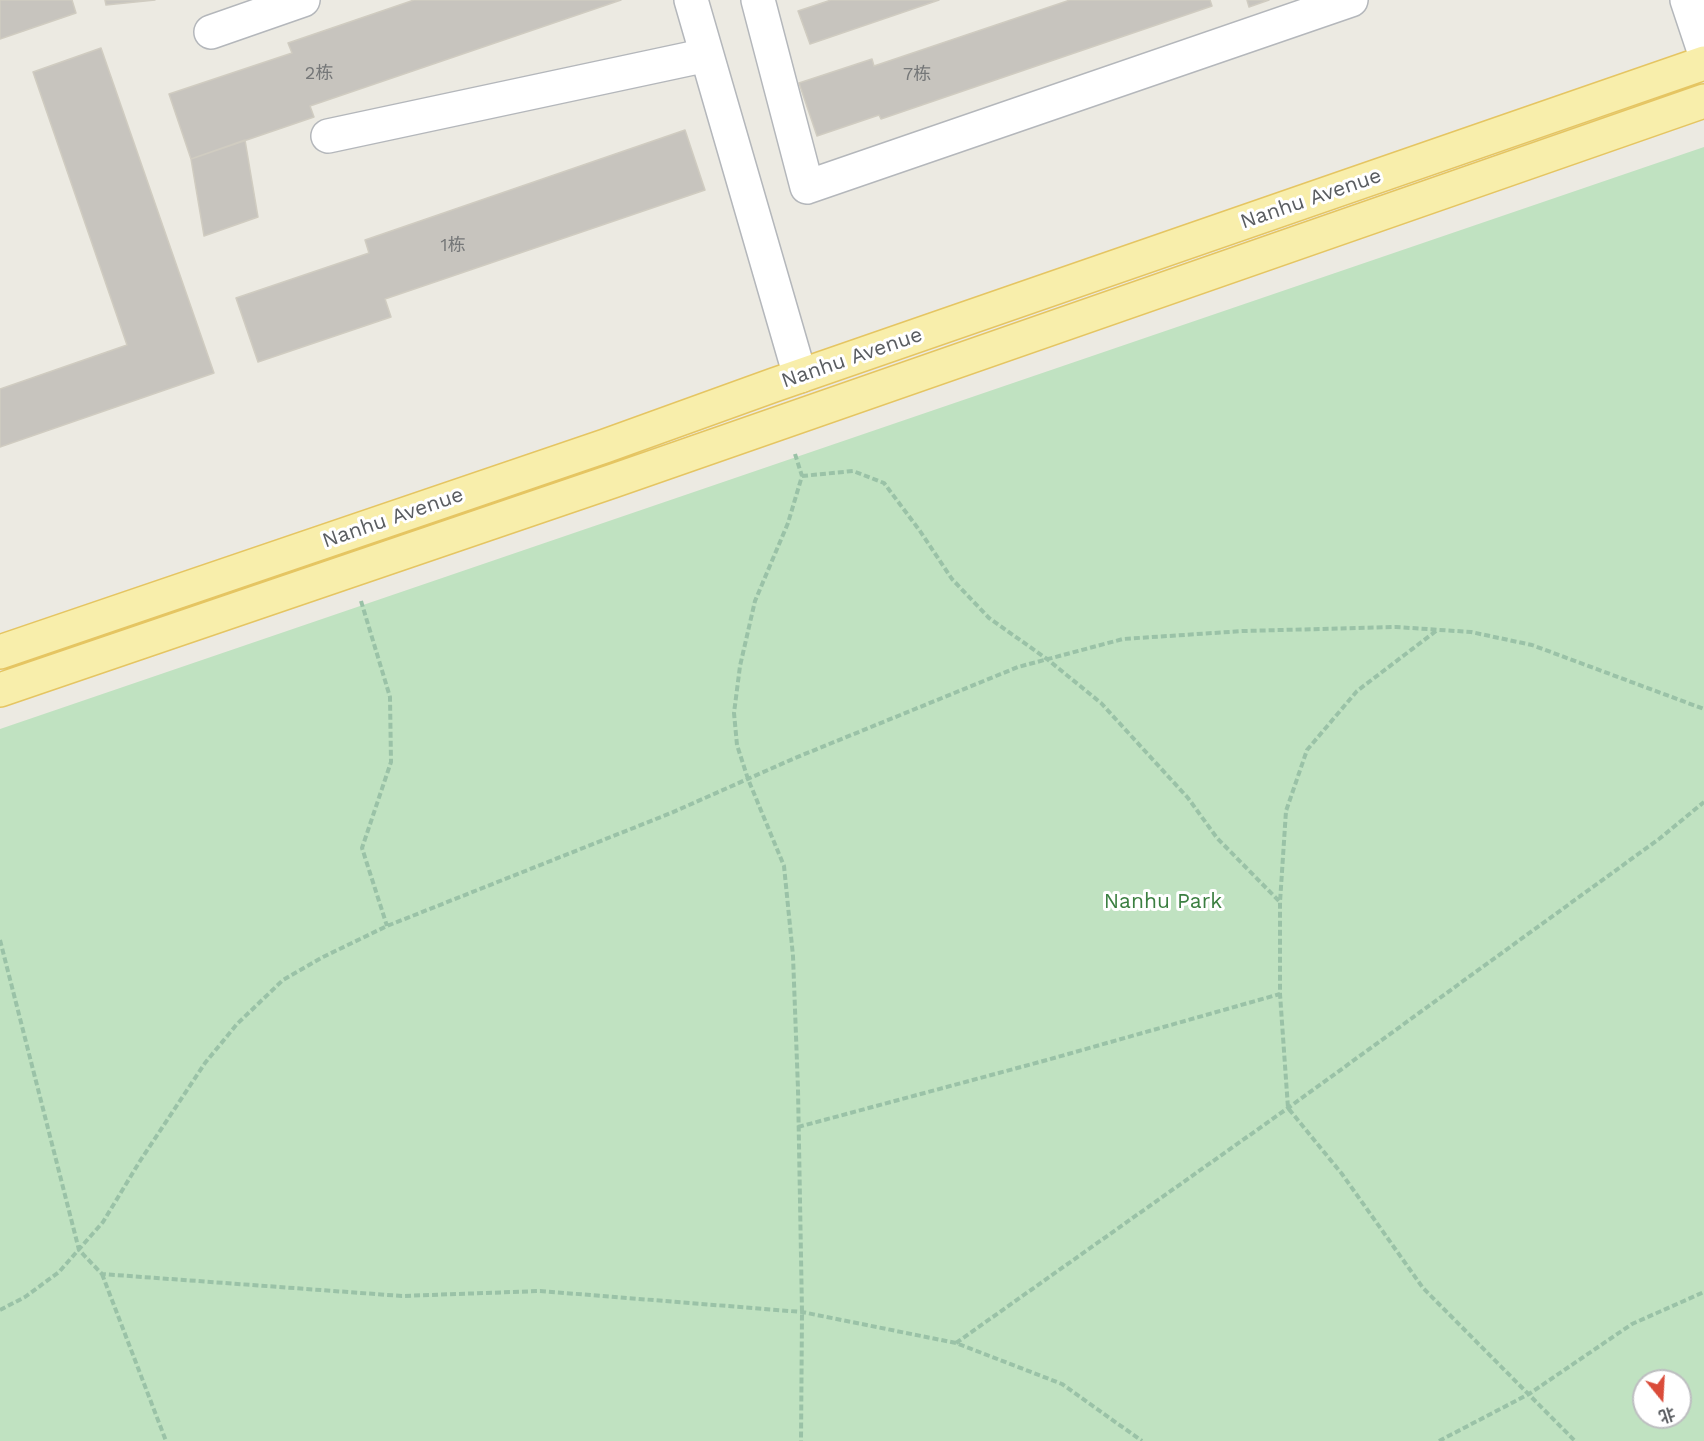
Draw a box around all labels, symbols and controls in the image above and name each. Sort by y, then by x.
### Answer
house number: 2栋 [305,63,333,85]
house number: 7栋 [903,64,931,86]
street label: Nanhu Avenue [1237,163,1385,235]
house number: 1栋 [440,235,466,257]
street label: Nanhu Avenue [778,322,926,394]
street label: Nanhu Avenue [319,482,467,554]
park label: Nanhu Park [1104,889,1222,915]
north arrow [1632,1369,1692,1429]
text: 北 [1657,1403,1678,1426]

